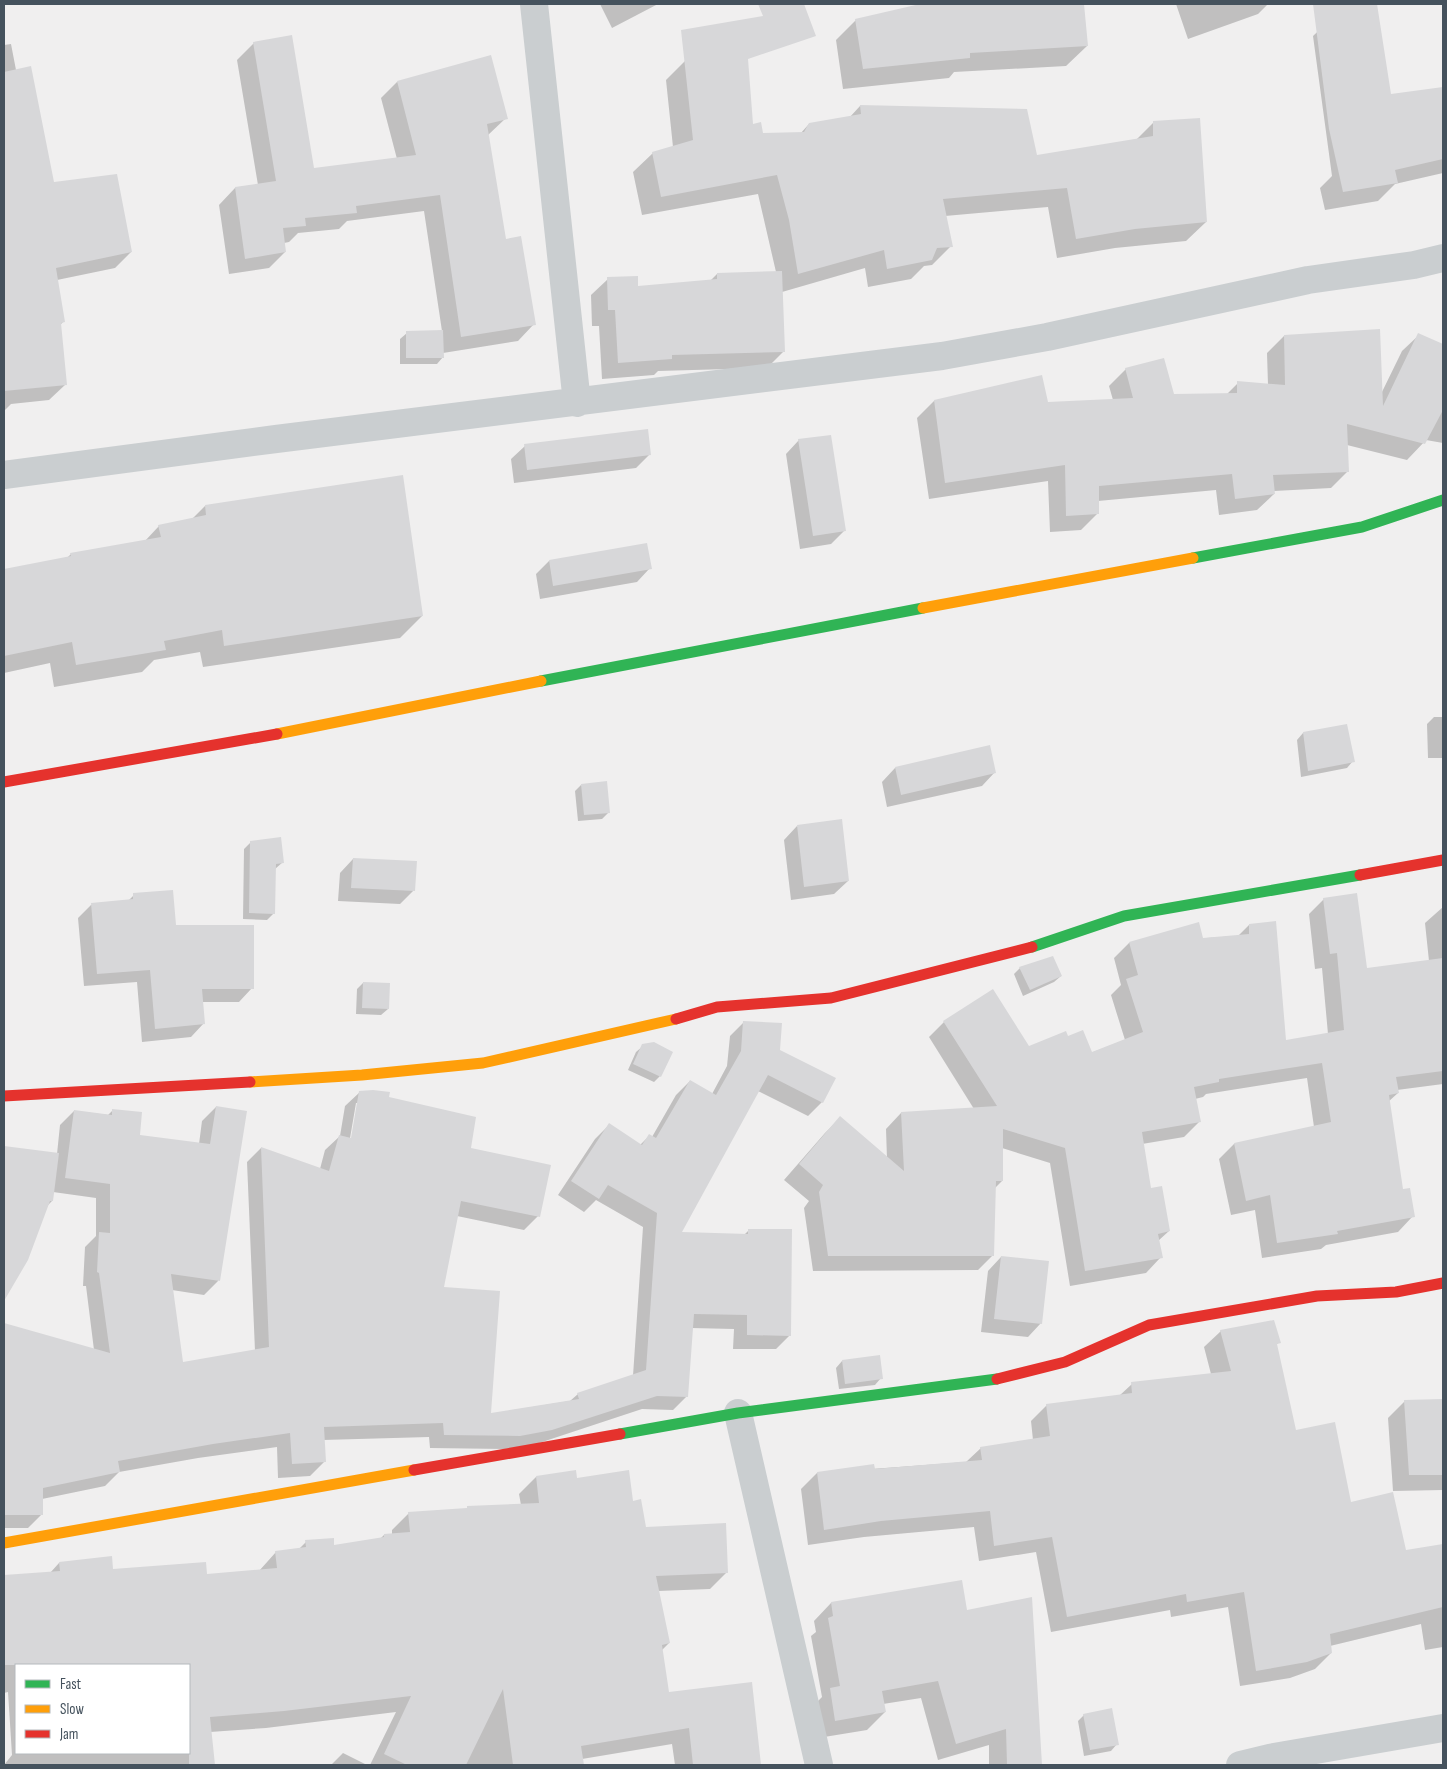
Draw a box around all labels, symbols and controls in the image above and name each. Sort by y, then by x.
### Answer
legend [15,1664,190,1754]
text: Fast [60,1675,82,1694]
text: Slow [60,1700,84,1719]
text: Jam [59,1725,78,1744]

